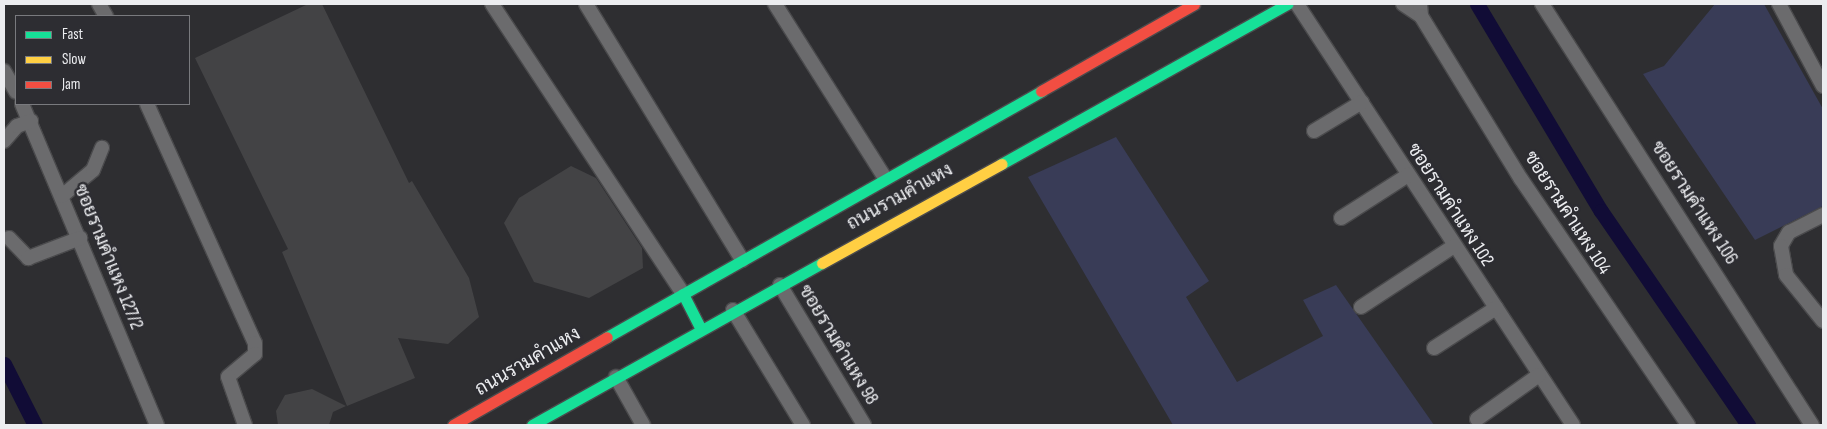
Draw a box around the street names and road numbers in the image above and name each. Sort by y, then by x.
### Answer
street label: ซอยรามคําแหง 106 [1646,137,1742,269]
street label: ซอยรามคําแหง 102 [1402,139,1498,271]
street label: ซอยรามคําแหง 104 [1519,147,1615,279]
street label: ถนนรามคำแหง [843,158,957,236]
street label: ซอยรามคำแหง 127/2 [68,181,148,333]
street label: ซอยรามคําแหง 98 [793,281,883,409]
street label: ถนนรามคำแหง [471,323,585,401]

